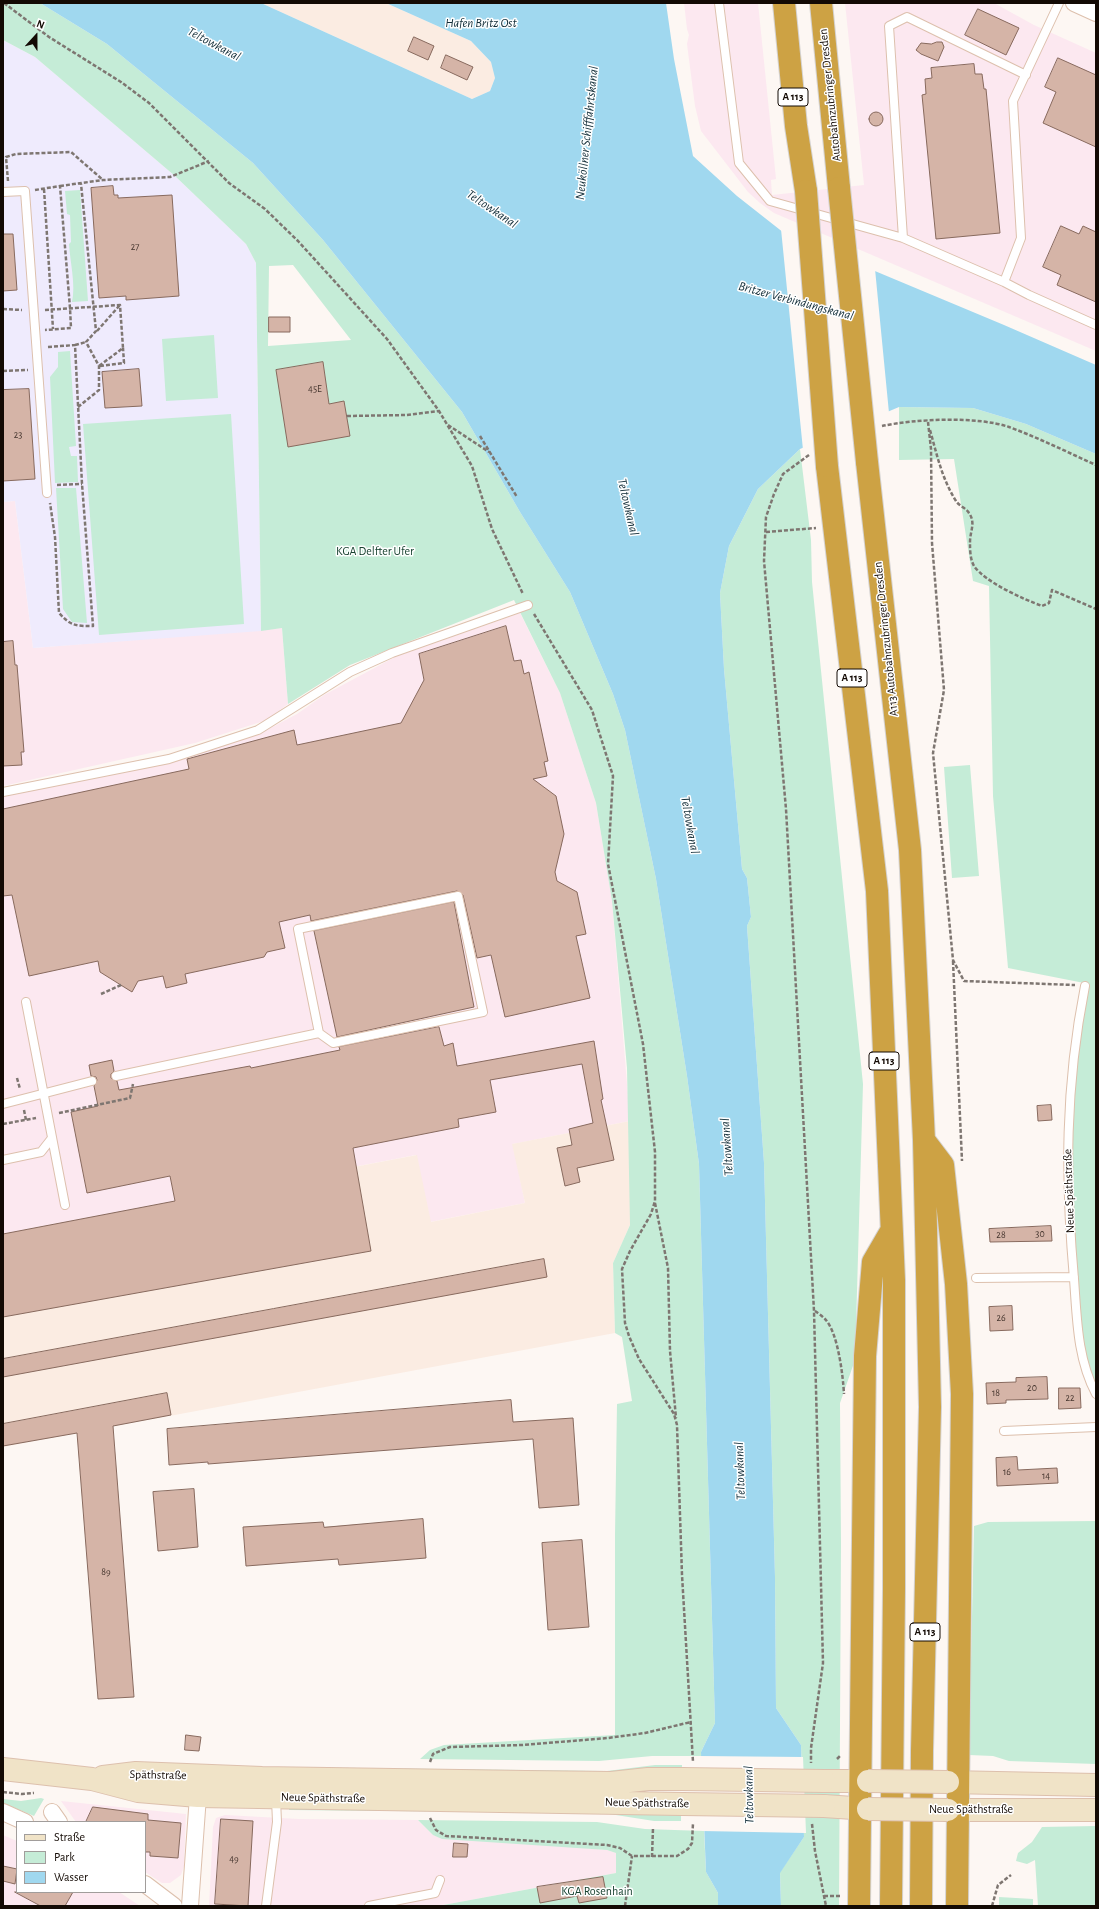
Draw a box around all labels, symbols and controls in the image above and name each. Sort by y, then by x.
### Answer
water label: Hafen Britz Ost [445,15,517,31]
north arrow [16,16,56,56]
text: N [35,18,46,31]
water label: Teltowkanal [185,23,243,65]
street label: Autobahnzubringer Dresden [816,28,844,162]
water label: Neuköllner Schifffahrtskanal [572,65,602,201]
road number: A 113 [778,88,808,106]
water label: Teltowkanal [464,186,520,232]
house number: 27 [131,241,139,253]
water label: Britzer Verbindungskanal [737,278,855,324]
house number: 45E [308,383,322,395]
house number: 23 [14,429,22,441]
water label: Teltowkanal [614,477,642,537]
park label: KGA Delfter Ufer [336,544,414,558]
street label: A113 Autobahnzubringer Dresden [871,561,901,717]
road number: A 113 [837,669,867,687]
water label: Teltowkanal [677,795,703,855]
road number: A 113 [869,1052,899,1070]
water label: Teltowkanal [717,1117,737,1177]
street label: Neue Späthstraße [1060,1149,1078,1233]
house number: 30 [1035,1228,1045,1240]
house number: 28 [996,1229,1006,1241]
house number: 26 [996,1312,1006,1324]
house number: 20 [1027,1382,1037,1394]
house number: 18 [992,1387,1000,1399]
house number: 22 [1065,1392,1075,1404]
water label: Teltowkanal [731,1442,749,1500]
house number: 16 [1003,1466,1011,1478]
house number: 14 [1042,1470,1050,1482]
house number: 89 [101,1566,111,1578]
road number: A 113 [910,1623,940,1641]
water label: Teltowkanal [741,1766,757,1824]
street label: Späthstraße [129,1767,187,1783]
street label: Neue Späthstraße [281,1790,365,1806]
street label: Neue Späthstraße [605,1795,689,1811]
street label: Neue Späthstraße [929,1802,1013,1816]
legend [16,1821,146,1893]
text: Straße [54,1831,85,1843]
text: Park [54,1851,75,1863]
house number: 49 [229,1853,239,1865]
text: Wasser [54,1871,88,1883]
park label: KGA Rosenhain [561,1884,633,1898]

